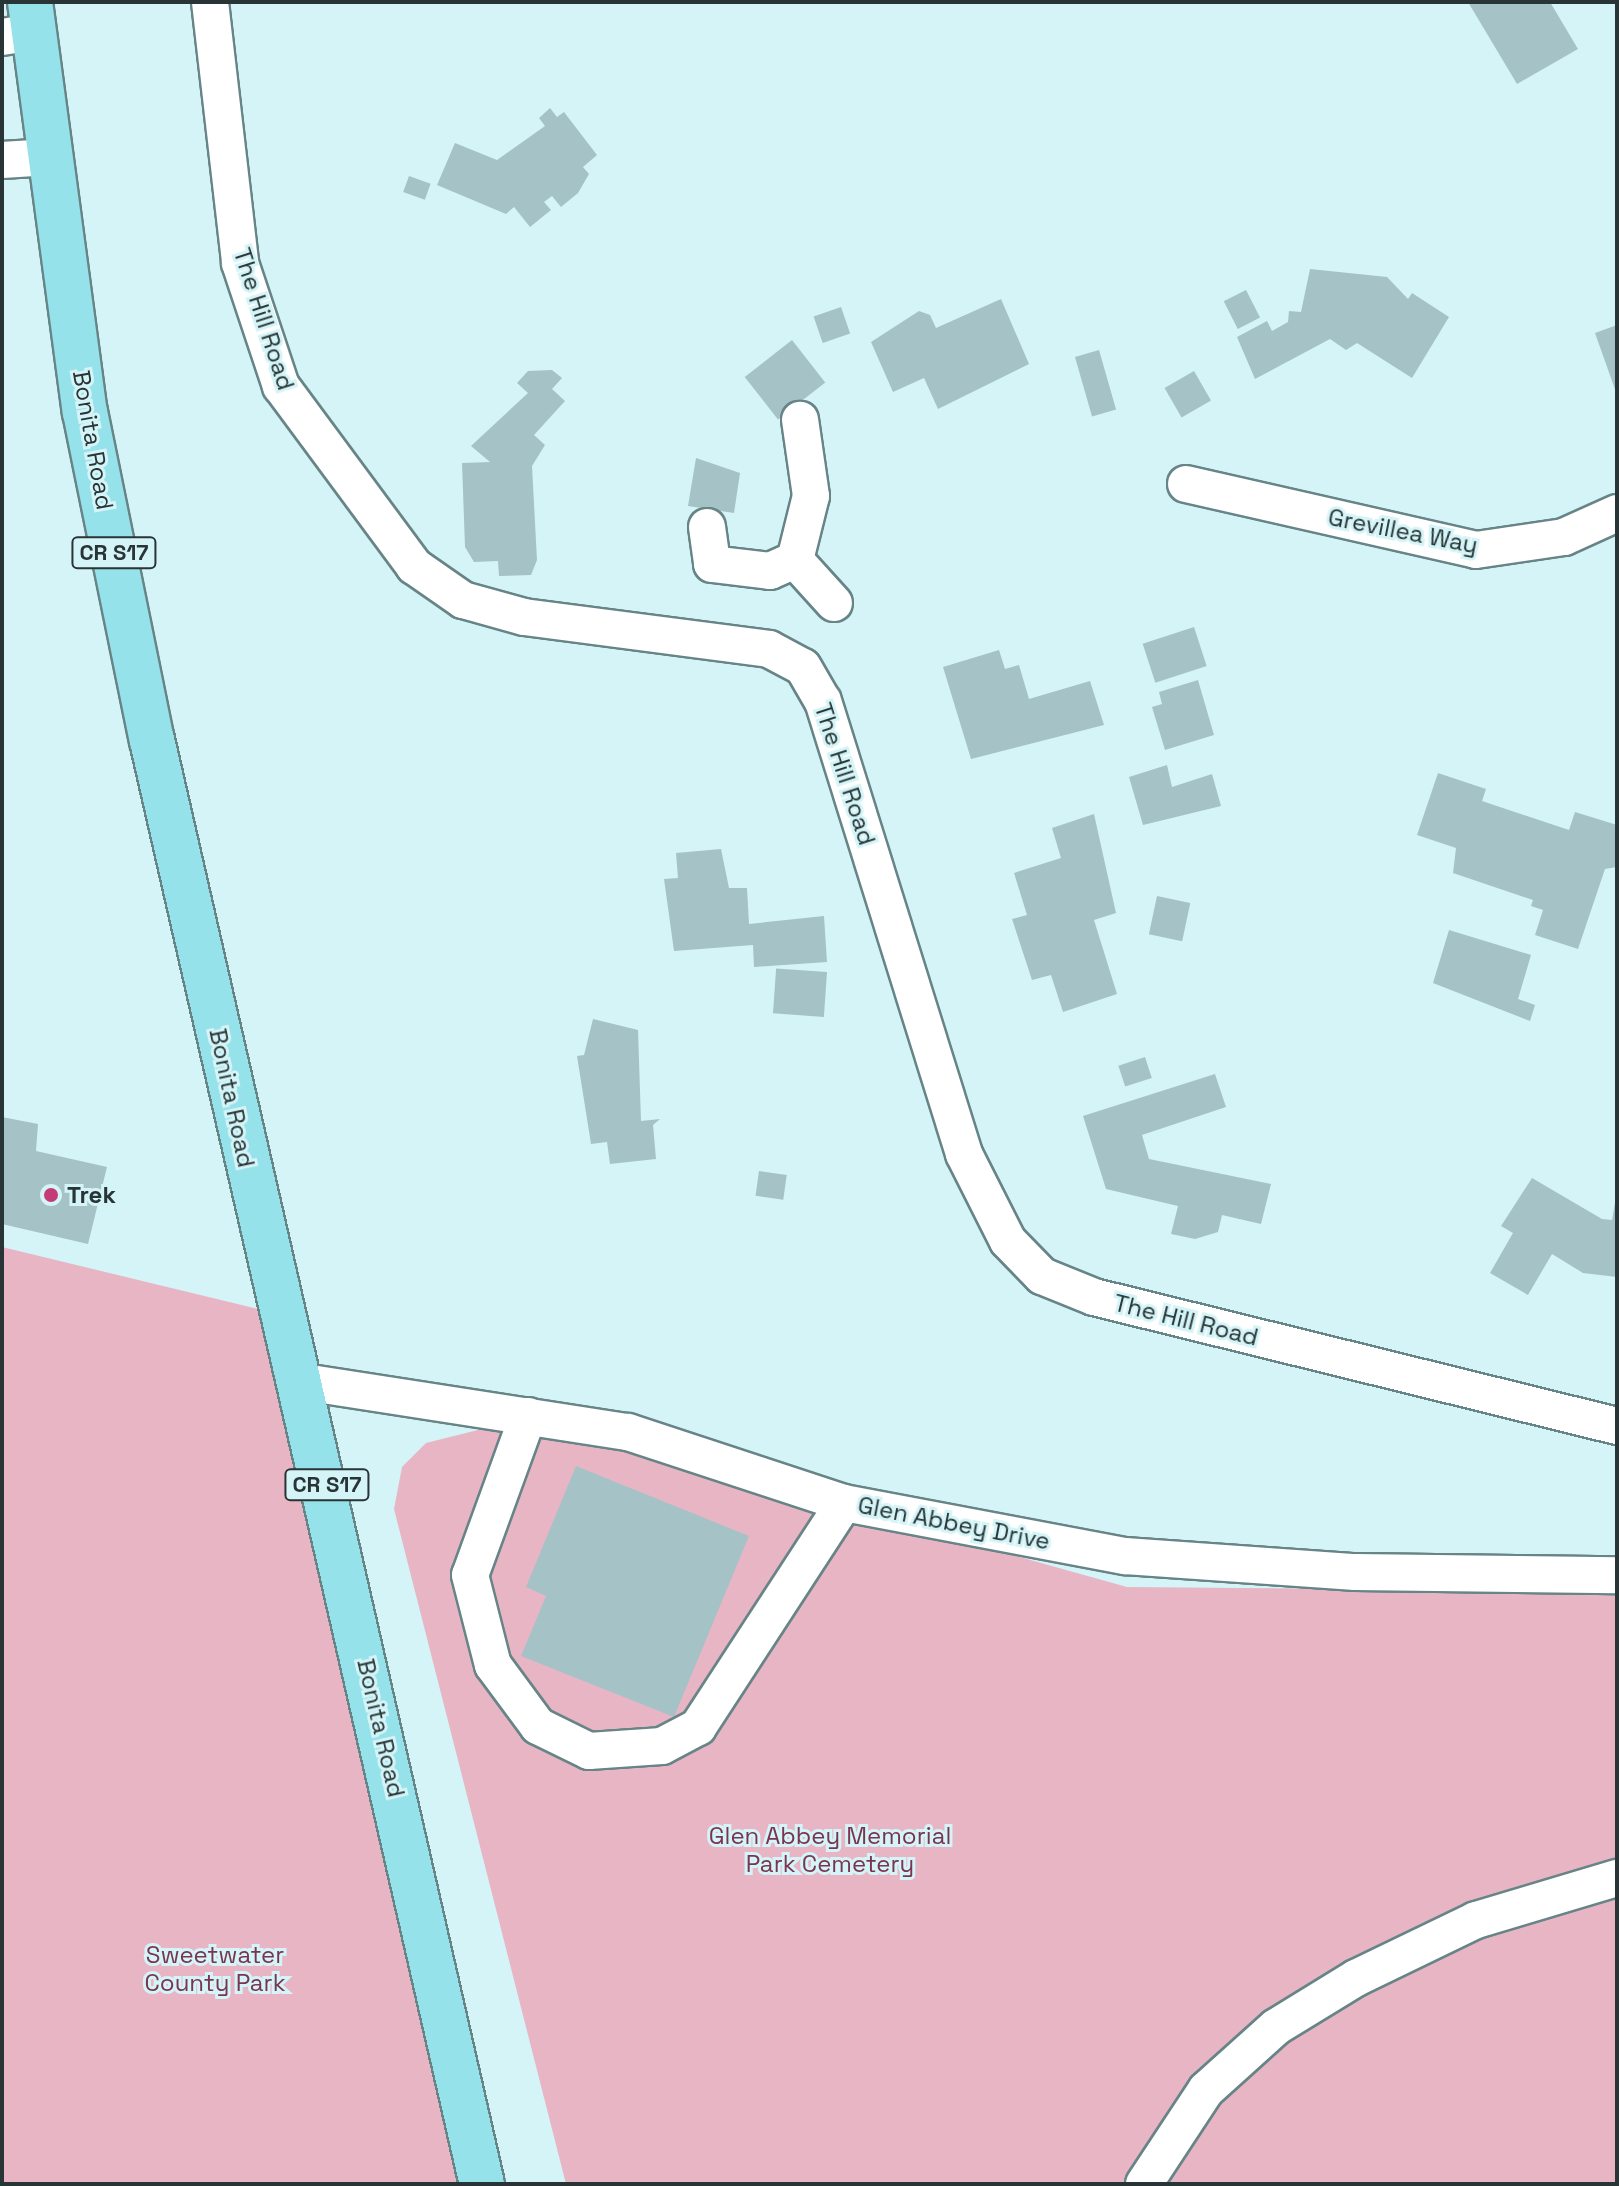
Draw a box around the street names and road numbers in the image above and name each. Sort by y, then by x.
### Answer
street label: The Hill Road [227,244,301,394]
street label: Bonita Road [67,368,119,512]
street label: Grevillea Way [1326,502,1480,560]
road number: CR S17 [70,535,158,571]
street label: The Hill Road [808,699,882,849]
street label: Bonita Road [203,1026,261,1170]
street label: The Hill Road [1111,1288,1261,1352]
road number: CR S17 [283,1467,371,1503]
street label: Glen Abbey Drive [855,1490,1053,1556]
street label: Bonita Road [351,1656,411,1800]

